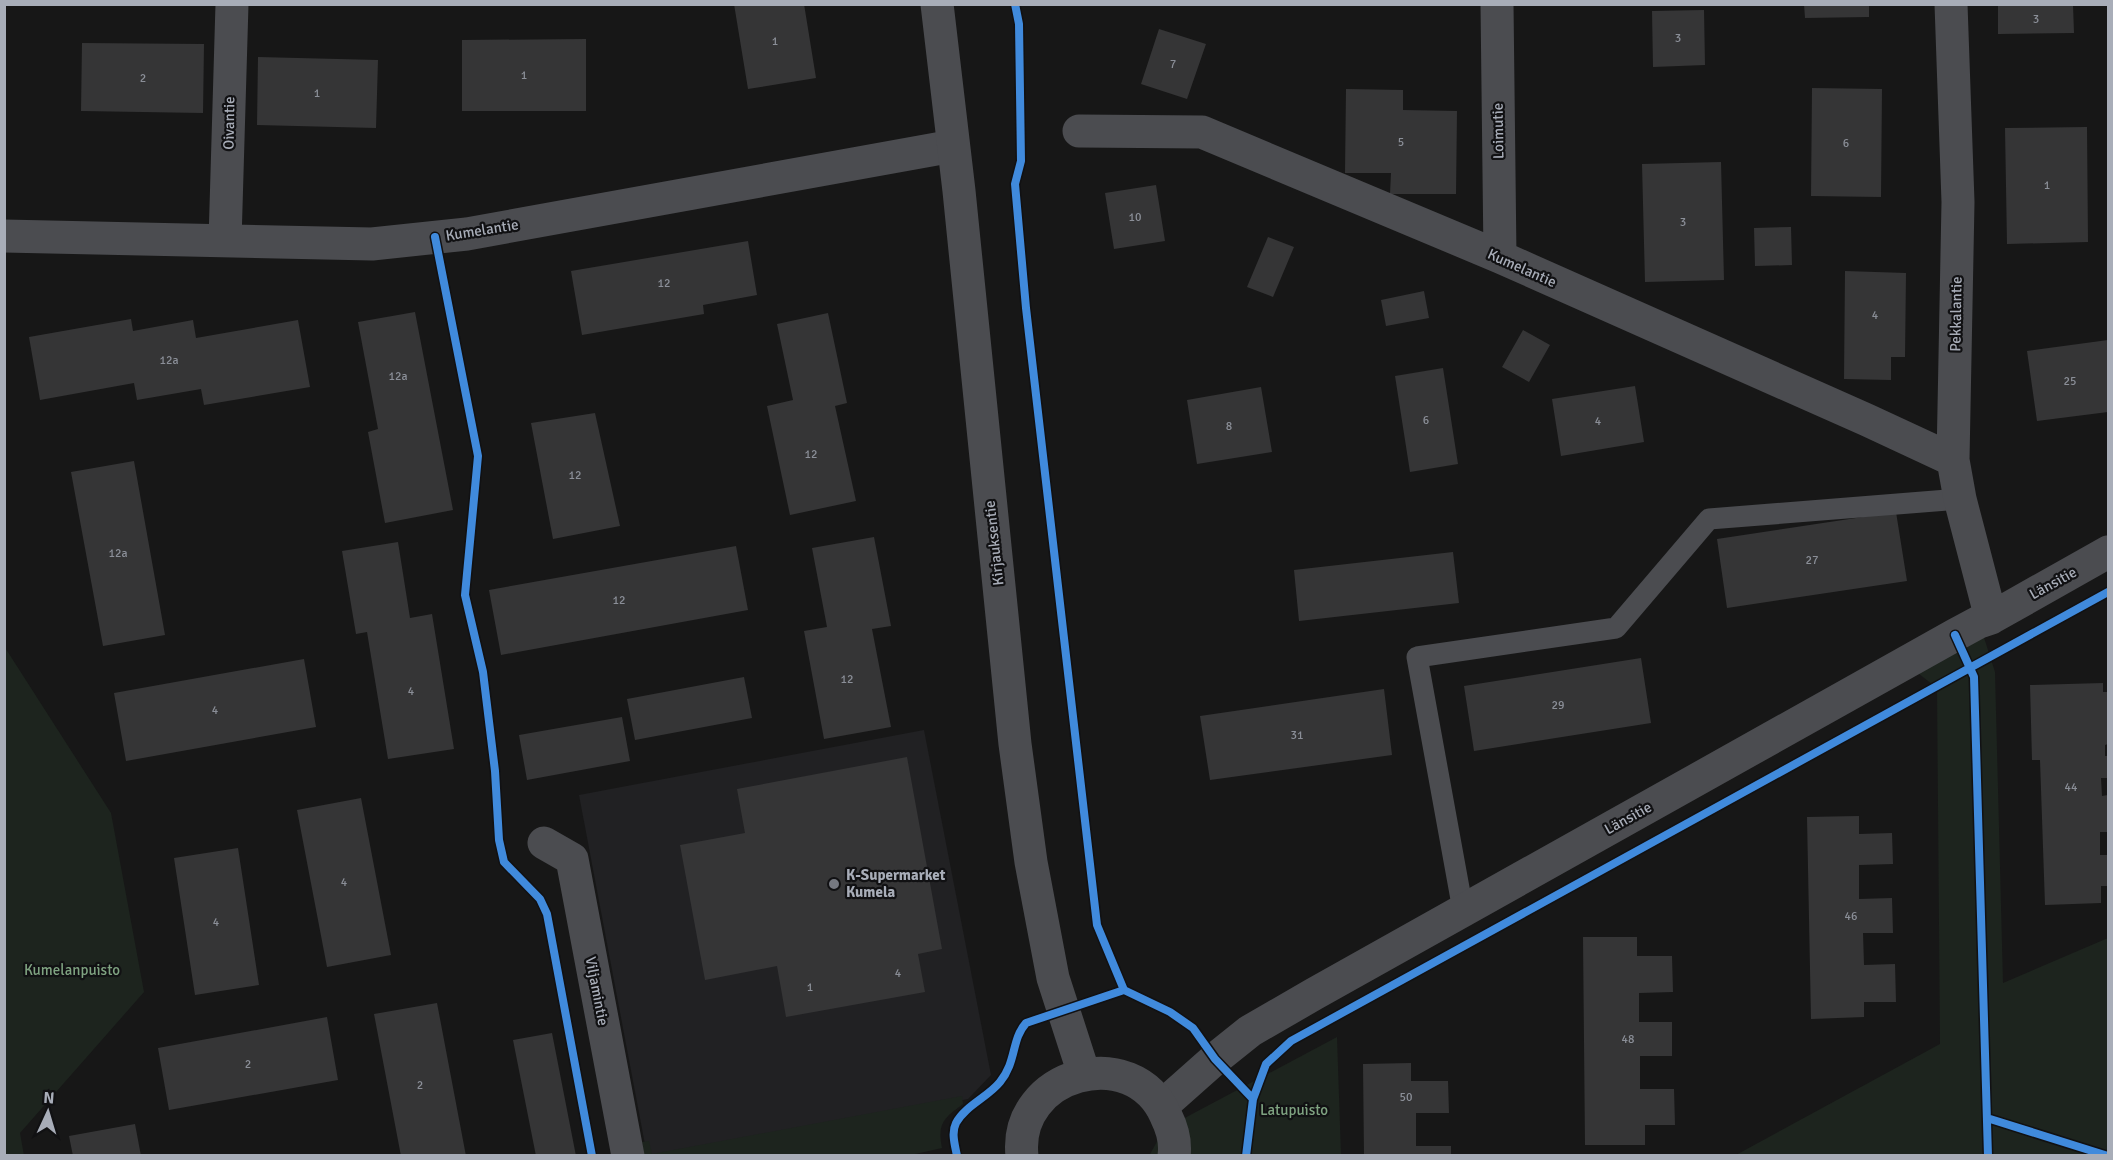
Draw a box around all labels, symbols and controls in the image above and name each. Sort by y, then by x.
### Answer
house number: 3 [2033,12,2039,27]
house number: 3 [1675,31,1681,46]
house number: 1 [772,34,778,49]
house number: 7 [1170,57,1176,72]
house number: 1 [521,68,527,83]
house number: 2 [140,71,146,86]
house number: 1 [314,86,320,101]
street label: Oivantie [220,96,238,150]
street label: Loimutie [1489,103,1507,159]
house number: 5 [1398,135,1404,150]
house number: 6 [1843,136,1849,151]
house number: 1 [2044,178,2050,193]
house number: 10 [1129,210,1141,225]
street label: Kumelantie [444,215,520,245]
house number: 3 [1680,215,1686,230]
street label: Kumelantie [1485,245,1559,291]
house number: 12 [658,276,670,291]
street label: Pekkalantie [1946,276,1966,352]
house number: 4 [1872,308,1879,323]
house number: 12a [159,353,179,368]
house number: 12a [388,369,408,384]
house number: 25 [2064,374,2076,389]
house number: 6 [1423,413,1429,428]
house number: 4 [1595,414,1602,429]
house number: 8 [1226,419,1232,434]
house number: 12 [805,447,817,462]
house number: 12 [569,468,581,483]
street label: Kirjauksentie [981,500,1007,586]
house number: 12a [108,546,128,561]
house number: 27 [1806,553,1818,568]
street label: Länsitie [2026,563,2080,603]
house number: 12 [613,593,625,608]
house number: 12 [841,672,853,687]
house number: 4 [408,684,415,699]
house number: 29 [1552,698,1564,713]
house number: 4 [212,703,219,718]
house number: 31 [1291,728,1303,743]
house number: 44 [2065,780,2078,795]
street label: Länsitie [1601,798,1655,838]
place label: K-Supermarket Kumela [846,866,946,901]
house number: 4 [341,875,348,890]
marker: K-Supermarket Kumela [827,877,841,891]
house number: 46 [1845,909,1857,924]
house number: 4 [213,915,220,930]
street label: Viljamintie [581,955,613,1027]
park label: Kumelanpuisto [24,961,120,979]
house number: 4 [895,966,902,981]
house number: 1 [807,980,813,995]
house number: 48 [1622,1032,1634,1047]
house number: 2 [245,1057,251,1072]
house number: 2 [417,1078,423,1093]
north arrow [18,1082,78,1142]
text: N [43,1088,55,1108]
house number: 50 [1400,1090,1412,1105]
park label: Latupuisto [1260,1101,1328,1119]

